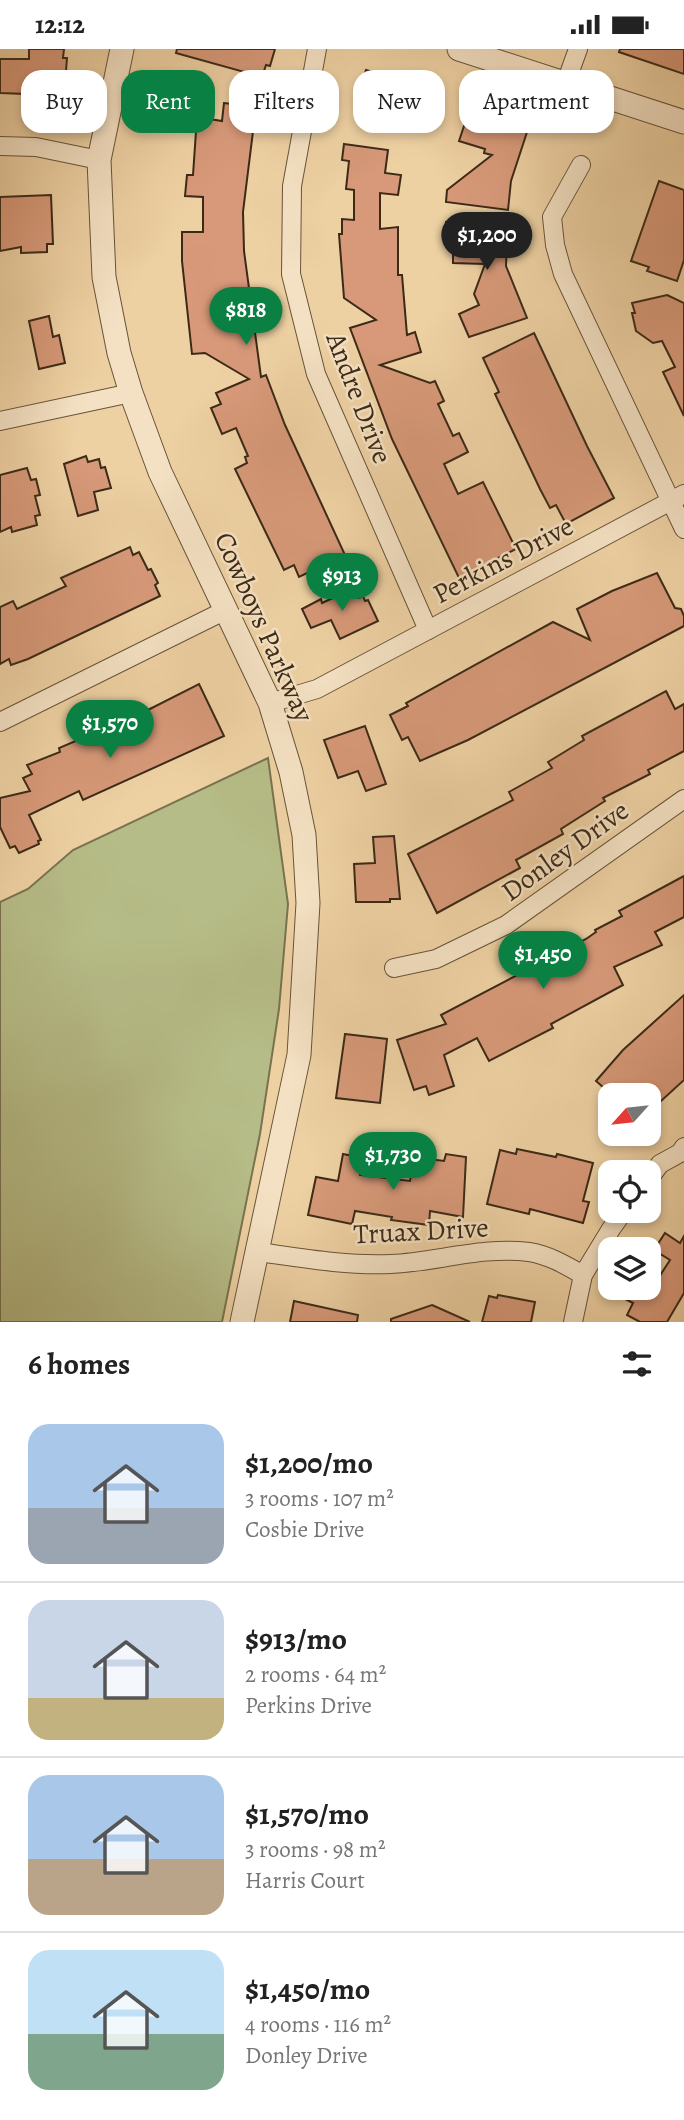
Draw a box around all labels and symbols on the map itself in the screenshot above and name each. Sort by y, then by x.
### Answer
pin: $1,200 [430,213,544,272]
pin: $818 [205,287,287,347]
street label: Andre Drive [316,326,401,469]
street label: Perkins Drive [426,507,580,613]
street label: Cowboys Parkway [205,526,323,728]
pin: $913 [301,553,383,613]
pin: $1,570 [53,701,167,760]
street label: Donley Drive [493,792,637,910]
pin: $1,450 [486,932,600,991]
north arrow [598,1083,662,1146]
pin: $1,730 [336,1133,450,1192]
street label: Truax Drive [353,1208,489,1254]

